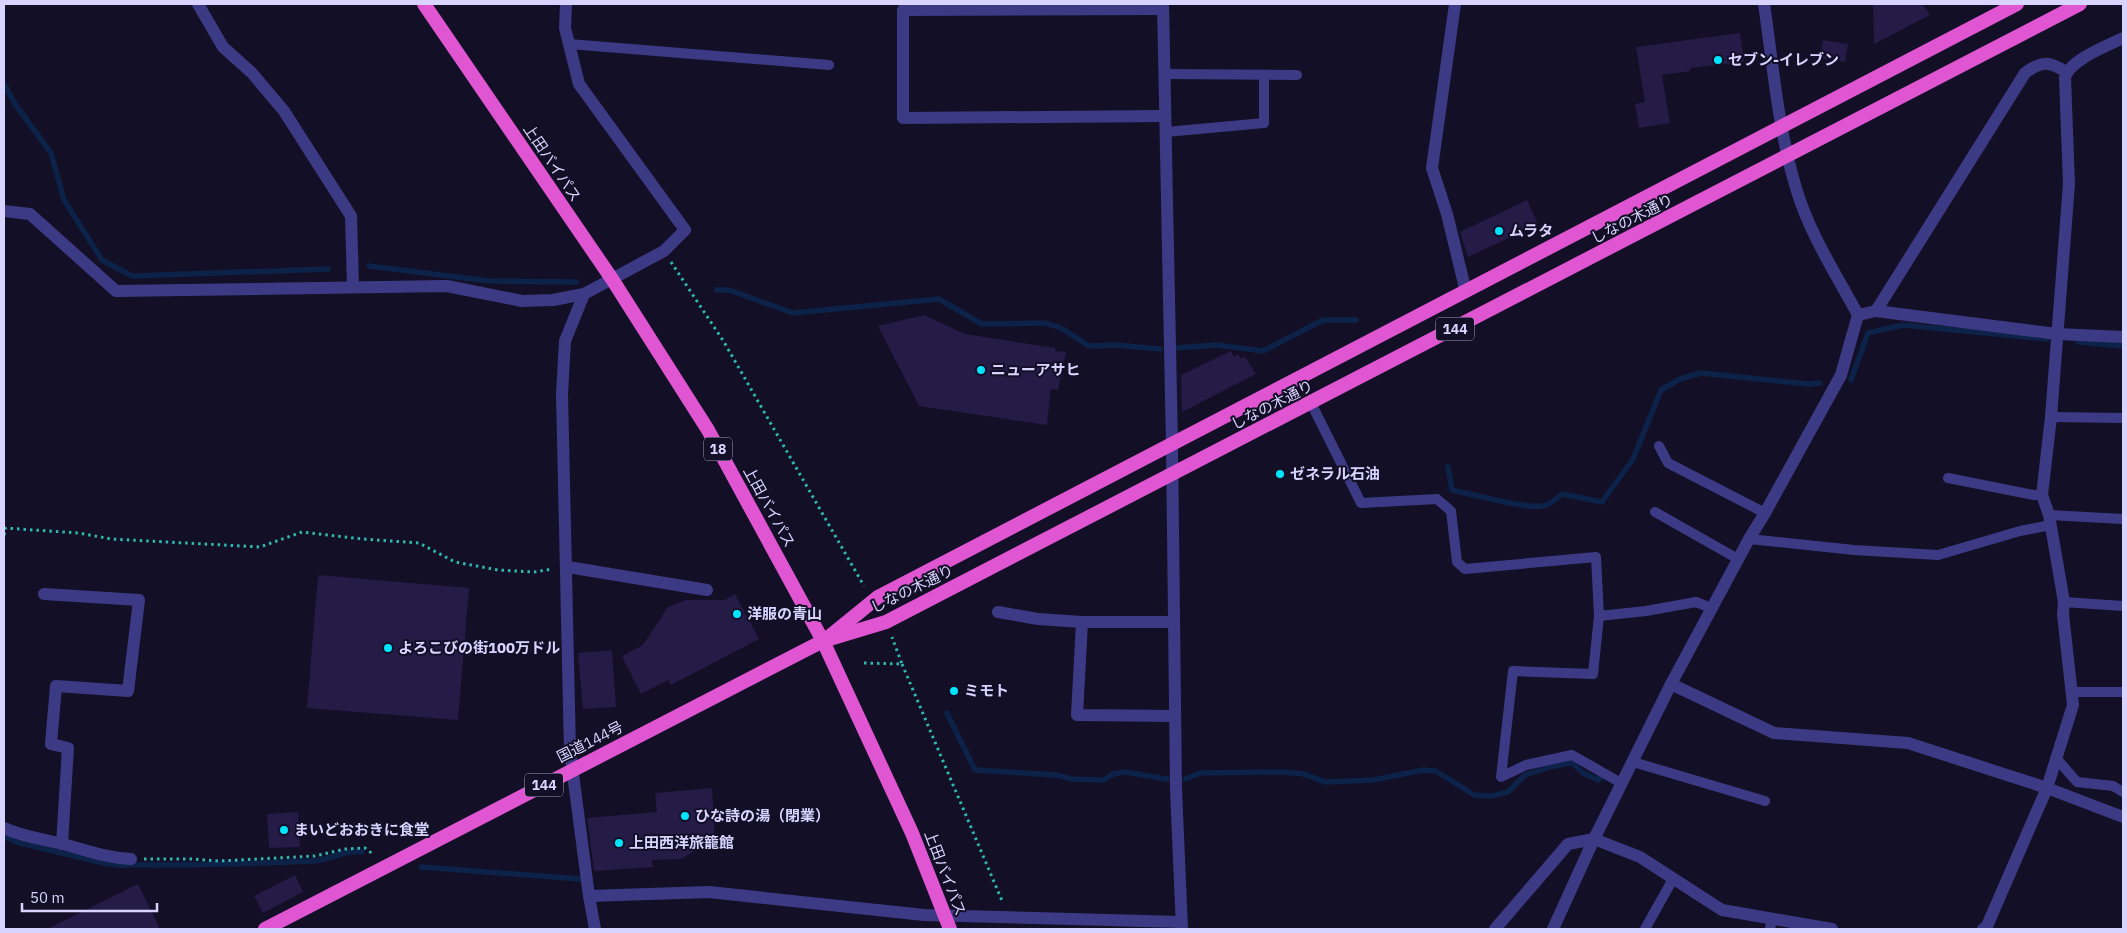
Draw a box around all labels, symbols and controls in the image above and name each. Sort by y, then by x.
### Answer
place label: セブン-イレブン [1728,50,1839,69]
marker: セブン-イレブン [1712,54,1724,66]
street label: 上田バイパス [519,120,585,205]
street label: しなの木通り [1587,190,1676,247]
place label: ムラタ [1509,221,1553,240]
marker: ムラタ [1493,225,1505,237]
road number: 144 [1436,318,1474,340]
place label: ニューアサヒ [991,360,1080,379]
marker: ニューアサヒ [975,364,987,376]
street label: しなの木通り [1227,376,1316,433]
road number: 18 [704,438,732,460]
street label: 上田バイパス [739,463,799,551]
place label: ゼネラル石油 [1290,464,1380,483]
marker: ゼネラル石油 [1274,468,1286,480]
street label: しなの木通り [867,560,956,617]
place label: 洋服の青山 [747,604,822,623]
marker: 洋服の青山 [731,608,743,620]
place label: よろこびの街100万ドル [398,638,560,657]
marker: よろこびの街100万ドル [382,642,394,654]
place label: ミモト [964,681,1009,700]
marker: ミモト [948,685,960,697]
street label: 国道144号 [553,717,626,766]
road number: 144 [525,774,563,796]
place label: ひな詩の湯（閉業） [695,806,830,825]
marker: ひな詩の湯（閉業） [679,810,691,822]
place label: まいどおおきに食堂 [294,820,429,839]
marker: まいどおおきに食堂 [278,824,290,836]
street label: 上田バイパス [921,828,970,918]
place label: 上田西洋旅籠館 [629,833,734,852]
marker: 上田西洋旅籠館 [613,837,625,849]
scale bar [22,880,158,912]
text: 50 m [30,888,65,907]

